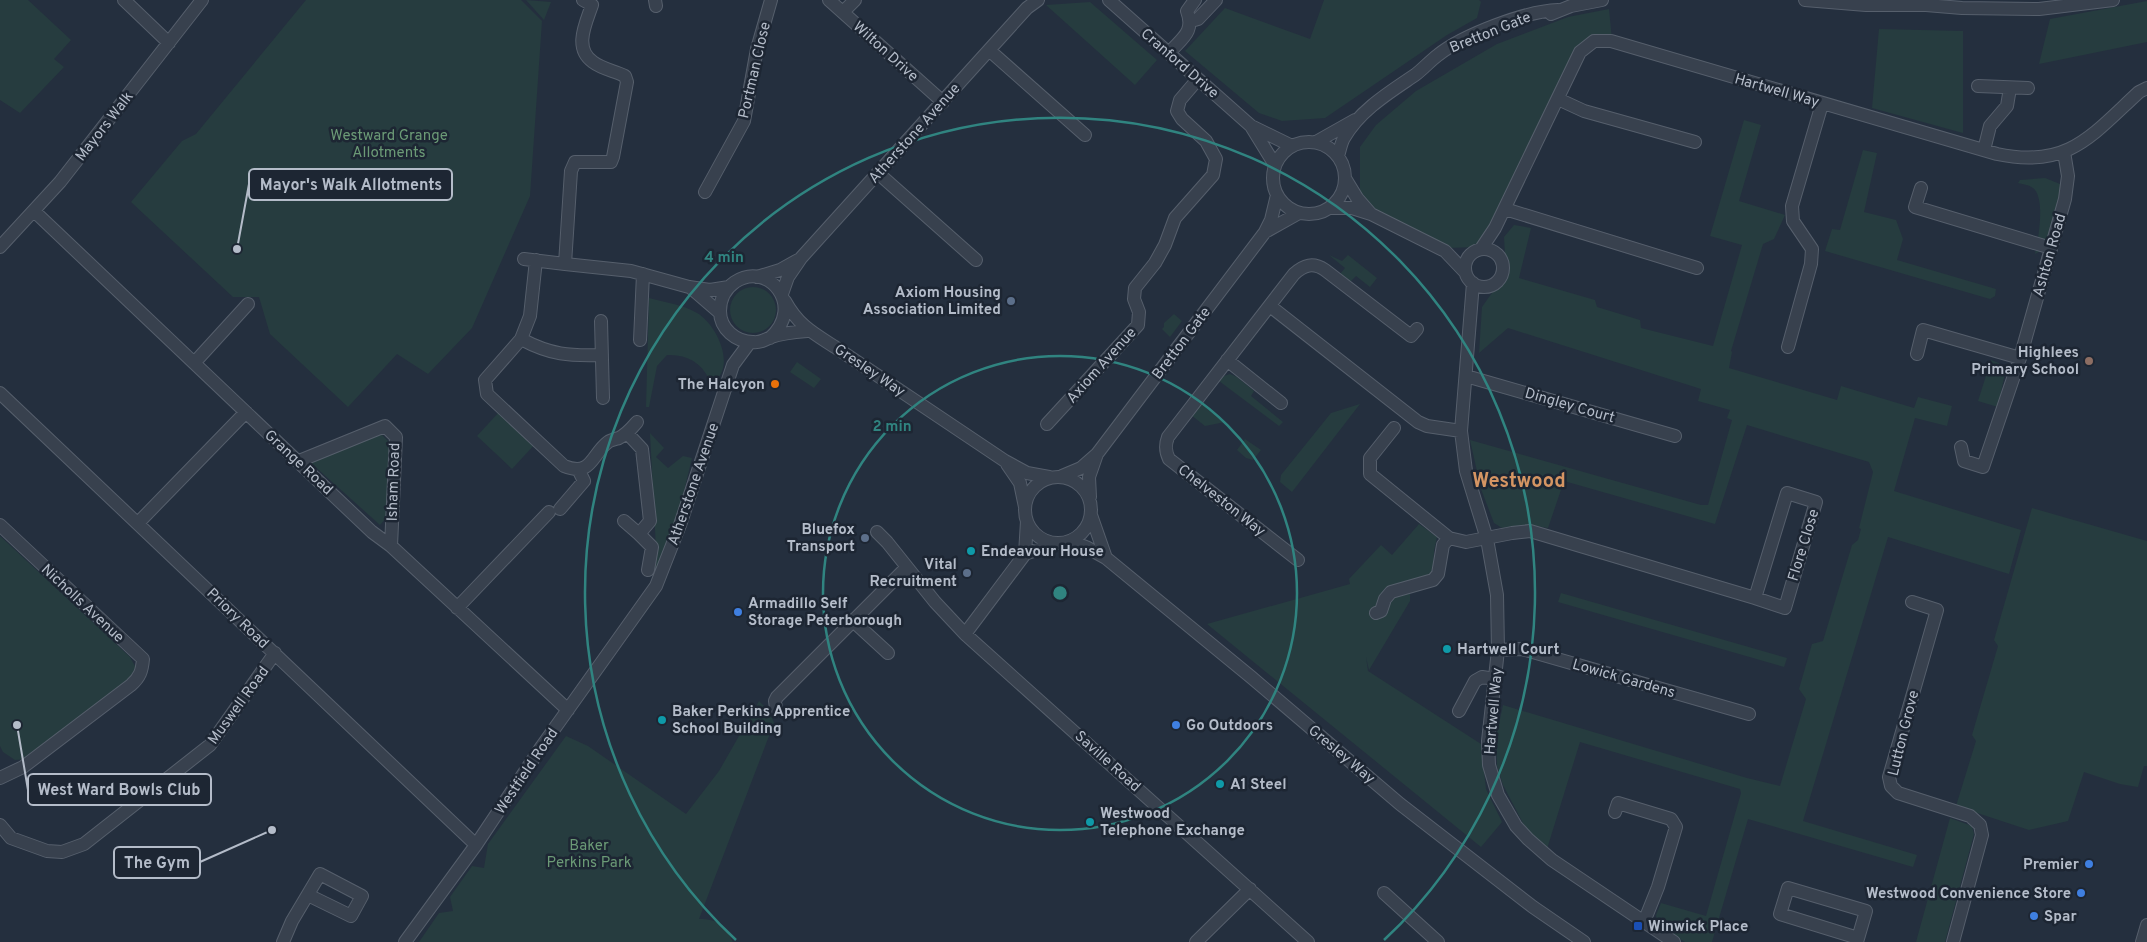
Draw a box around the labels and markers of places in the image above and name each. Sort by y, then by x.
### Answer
callout: Mayor's Walk Allotments [249,169,452,200]
place label: Axiom Housing Association Limited [863,284,1001,320]
marker: Axiom Housing Association Limited [1005,295,1017,307]
place label: Highlees Primary School [1971,344,2079,380]
marker: Highlees Primary School [2083,355,2095,367]
place label: The Halcyon [678,376,765,395]
marker: The Halcyon [769,378,781,390]
place label: Bluefox Transport [787,521,855,557]
marker: Bluefox Transport [859,532,871,544]
place label: Endeavour House [981,543,1104,562]
marker: Endeavour House [965,545,977,557]
place label: Vital Recruitment [870,556,957,592]
marker: Vital Recruitment [961,567,973,579]
centre of rings [1051,584,1069,602]
place label: Armadillo Self Storage Peterborough [748,595,902,631]
marker: Armadillo Self Storage Peterborough [732,606,744,618]
place label: Hartwell Court [1457,641,1559,660]
marker: Hartwell Court [1441,643,1453,655]
place label: Baker Perkins Apprentice School Building [672,703,850,739]
marker: Baker Perkins Apprentice School Building [656,714,668,726]
place label: Go Outdoors [1186,717,1273,736]
marker: Go Outdoors [1170,719,1182,731]
callout: West Ward Bowls Club [28,774,211,805]
place label: A1 Steel [1230,776,1287,795]
marker: A1 Steel [1214,778,1226,790]
place label: Westwood Telephone Exchange [1100,805,1245,841]
marker: Westwood Telephone Exchange [1084,816,1096,828]
callout: The Gym [114,847,200,878]
place label: Premier [2023,856,2080,875]
marker: Premier [2083,858,2095,870]
place label: Westwood Convenience Store [1866,885,2071,904]
marker: Westwood Convenience Store [2075,887,2087,899]
place label: Spar [2044,908,2077,927]
marker: Spar [2028,910,2040,922]
place label: Winwick Place [1648,918,1748,937]
marker: Winwick Place [1632,920,1644,932]

